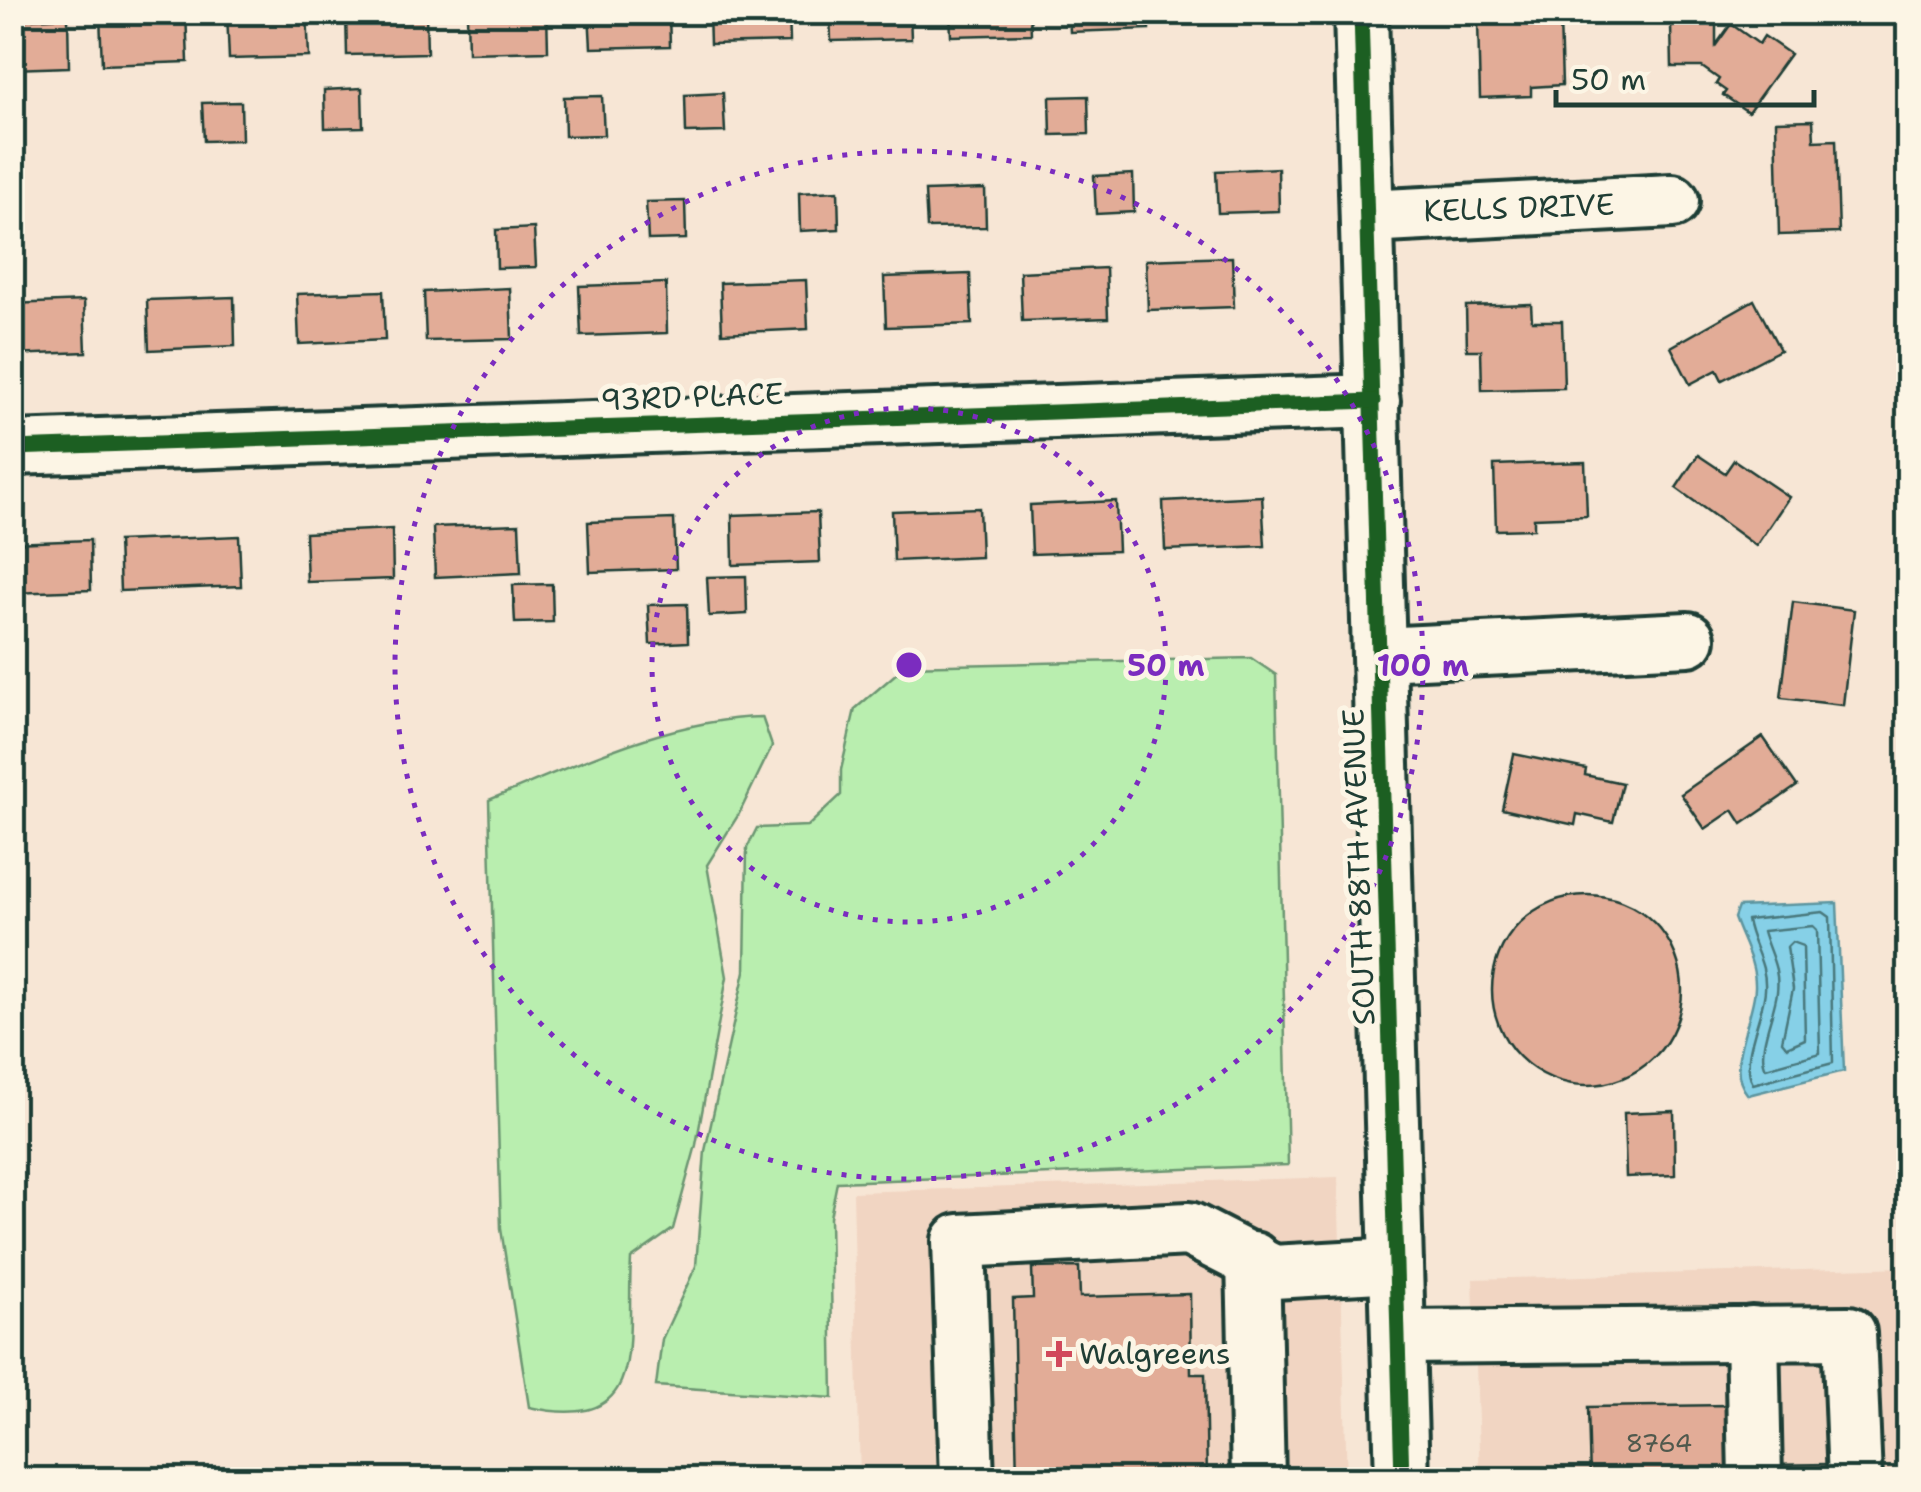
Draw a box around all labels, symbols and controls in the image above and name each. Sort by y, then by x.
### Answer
scale bar [1556,45,1814,107]
text: 50 m [1571,59,1646,100]
street label: KELLS DRIVE [1423,184,1615,231]
street label: 93RD PLACE [600,373,784,420]
text: 50 m [1127,645,1205,686]
text: 100 m [1377,645,1469,686]
centre of rings [891,647,927,683]
street label: SOUTH 88TH AVENUE [1332,708,1385,1026]
place label: Walgreens [1079,1333,1230,1374]
marker: Walgreens [1048,1343,1070,1365]
house number: 8764 [1626,1426,1692,1460]

